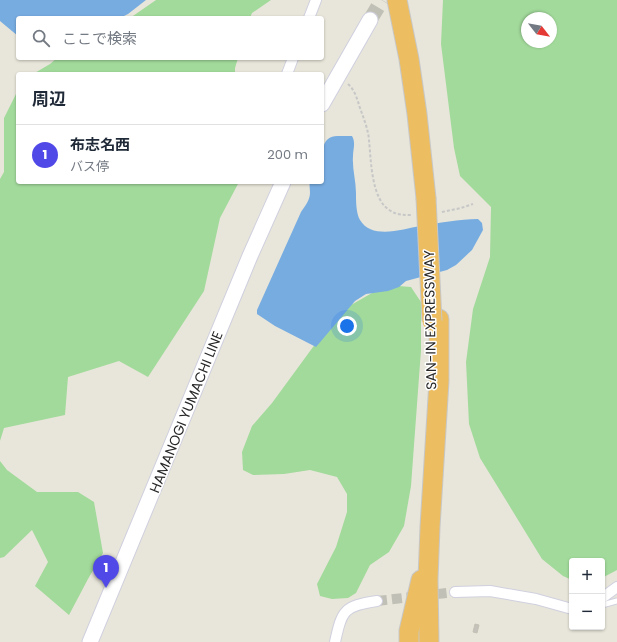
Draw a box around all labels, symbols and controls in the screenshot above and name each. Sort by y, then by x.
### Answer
north arrow [521,12,557,48]
search box [16,16,324,60]
icon: search [30,27,52,49]
text: ここで検索 [62,28,137,49]
text: 周辺 [32,87,66,111]
text: 布志名西 [70,134,130,155]
text: 1 [43,145,47,164]
text: 200 m [267,145,308,164]
text: バス停 [70,157,109,176]
street label: SAN-IN EXPRESSWAY [419,250,441,390]
your location [337,316,357,336]
street label: HAMANOGI YUMACHI LINE [144,328,228,496]
pin: 1 [93,555,119,588]
map controls [569,558,605,630]
button: + [569,558,605,594]
button: − [569,594,605,630]

